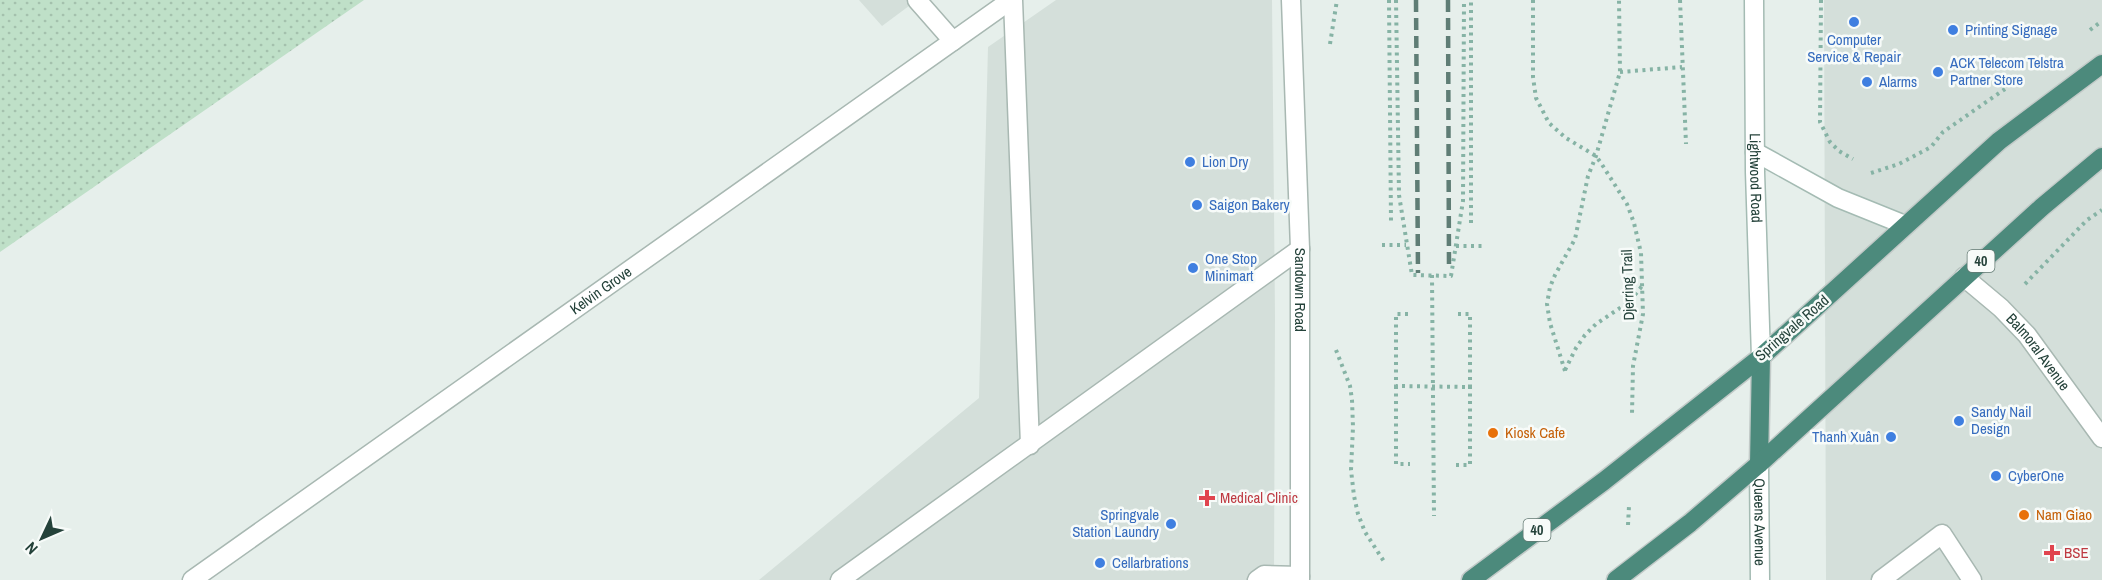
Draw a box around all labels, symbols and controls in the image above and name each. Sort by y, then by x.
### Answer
marker: Computer Service & Repair [1847,15,1861,29]
place label: Printing Signage [1965,19,2057,40]
marker: Printing Signage [1946,23,1960,37]
place label: Computer Service & Repair [1807,29,1901,67]
place label: ACK Telecom Telstra Partner Store [1949,52,2064,90]
marker: ACK Telecom Telstra Partner Store [1931,65,1945,79]
place label: Alarms [1878,71,1917,92]
marker: Alarms [1860,75,1874,89]
street label: Lightwood Road [1745,133,1768,223]
place label: Lion Dry [1202,151,1249,172]
marker: Lion Dry [1183,155,1197,169]
place label: Saigon Bakery [1209,194,1291,215]
marker: Saigon Bakery [1190,198,1204,212]
place label: One Stop Minimart [1205,248,1257,286]
street label: Sandown Road [1290,248,1311,332]
street label: Djerring Trail [1616,249,1639,321]
road number: 40 [1968,250,1994,272]
street label: Kelvin Grove [565,261,636,319]
marker: One Stop Minimart [1186,261,1200,275]
street label: Springvale Road [1750,290,1833,366]
street label: Balmoral Avenue [2002,309,2075,395]
place label: Sandy Nail Design [1971,401,2031,439]
marker: Sandy Nail Design [1952,414,1966,428]
place label: Kiosk Cafe [1505,422,1565,443]
marker: Kiosk Cafe [1486,426,1500,440]
place label: Thanh Xuân [1812,426,1879,447]
marker: Thanh Xuân [1884,430,1898,444]
place label: CyberOne [2008,465,2064,486]
marker: CyberOne [1989,469,2003,483]
street label: Queens Avenue [1749,478,1771,566]
place label: Medical Clinic [1220,487,1298,508]
marker: Medical Clinic [1198,489,1216,507]
place label: Springvale Station Laundry [1072,504,1160,542]
place label: Nam Giao [2036,504,2092,525]
north arrow [12,508,72,568]
marker: Nam Giao [2017,508,2031,522]
marker: Springvale Station Laundry [1164,517,1178,531]
road number: 40 [1524,519,1550,541]
text: N [20,537,42,559]
place label: BSE [2064,542,2089,563]
marker: BSE [2045,546,2059,560]
place label: Cellarbrations [1112,552,1189,573]
marker: Cellarbrations [1093,556,1107,570]

